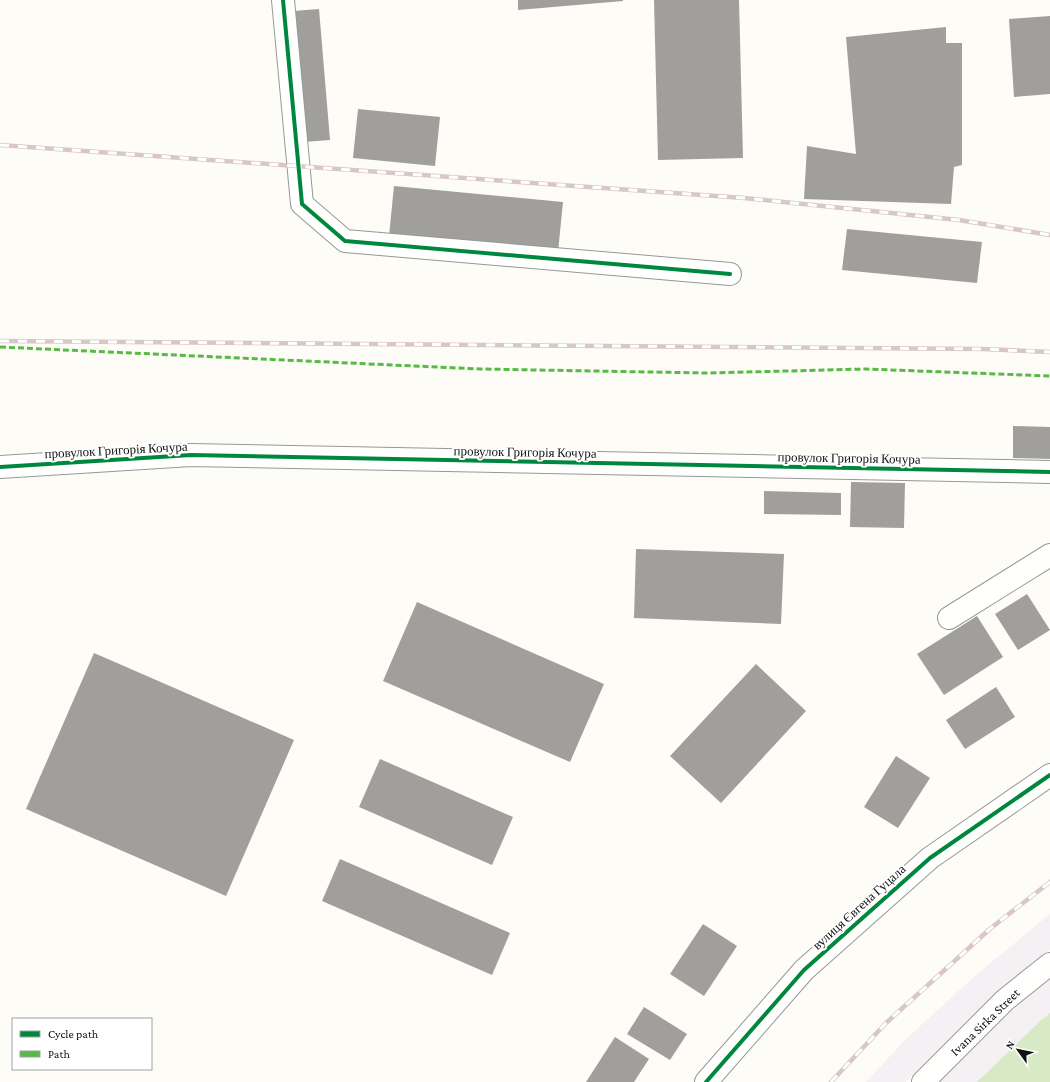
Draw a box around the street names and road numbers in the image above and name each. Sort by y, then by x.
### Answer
street label: провулок Григорія Кочура [44,439,188,461]
street label: провулок Григорія Кочура [453,443,597,461]
street label: провулок Григорія Кочура [777,449,921,467]
street label: вулиця Євгена Гуцала [809,861,909,953]
street label: Ivana Sirka Street [947,985,1023,1059]

